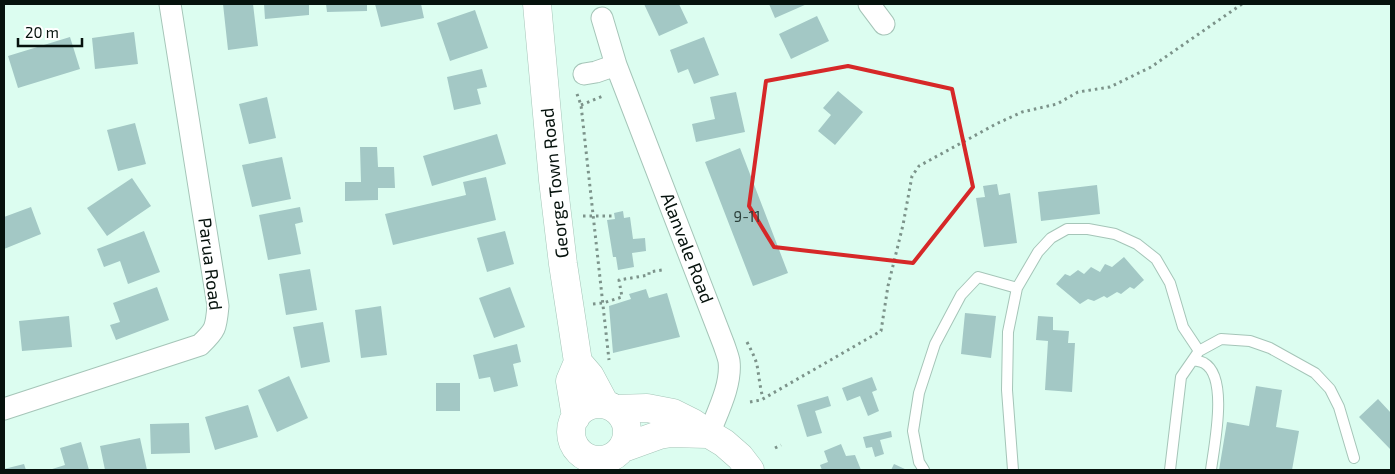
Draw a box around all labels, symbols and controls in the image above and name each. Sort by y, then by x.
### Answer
scale bar [18,15,81,47]
text: 20 m [25,23,59,41]
street label: George Town Road [535,107,573,259]
street label: Alanvale Road [657,189,719,306]
house number: 9-11 [734,207,760,225]
street label: Parua Road [194,216,228,312]

